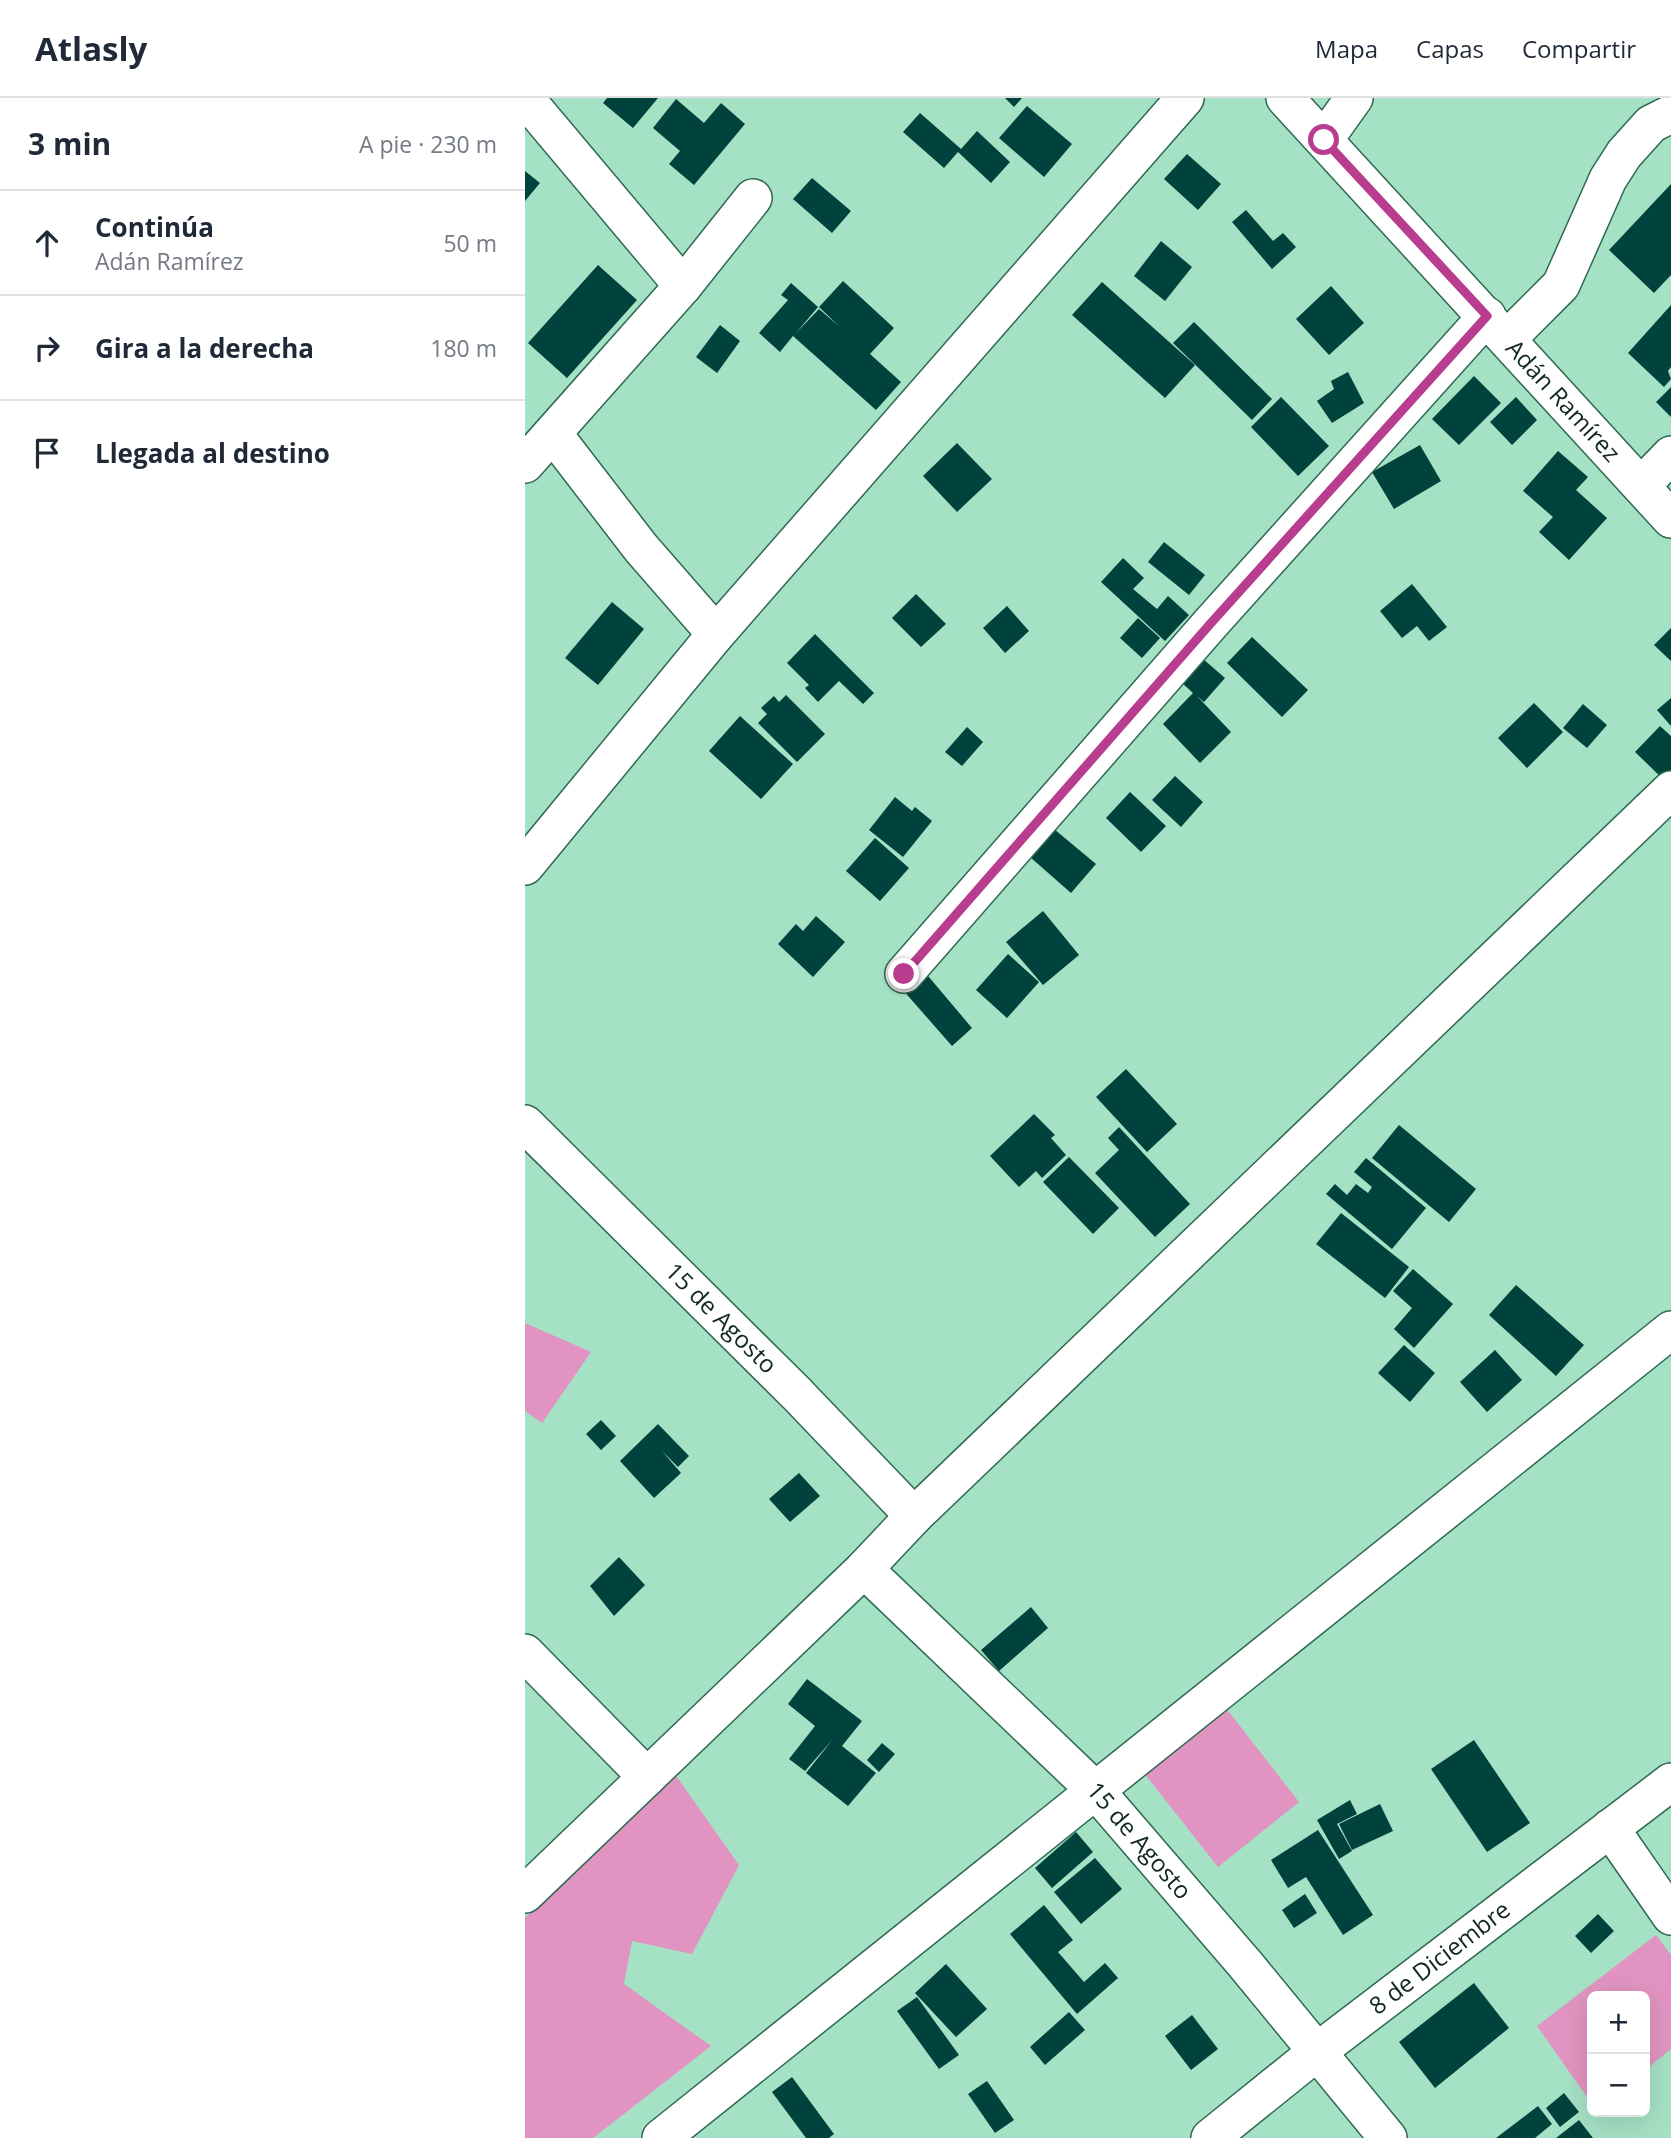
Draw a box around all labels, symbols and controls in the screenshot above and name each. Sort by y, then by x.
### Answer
text: Atlasly [35,26,147,71]
text: Mapa [1315,32,1378,65]
text: Capas [1416,32,1484,65]
text: Compartir [1522,32,1636,65]
text: 3 min [28,123,111,164]
route start [1308,124,1339,155]
text: A pie · 230 m [359,128,497,160]
text: Continúa [95,209,214,245]
icon: ahead [28,224,66,262]
text: 50 m [443,227,497,259]
text: Adán Ramírez [95,245,244,277]
icon: right [28,329,66,367]
text: Gira a la derecha [95,330,314,366]
text: 180 m [430,332,497,364]
street label: Adán Ramírez [1499,332,1628,468]
icon: arrive [28,434,66,472]
text: Llegada al destino [95,435,330,471]
route end [888,958,919,989]
street label: 15 de Agosto [659,1255,785,1380]
street label: 15 de Agosto [1080,1774,1200,1906]
street label: 8 de Diciembre [1362,1893,1516,2021]
map controls [1587,1991,1650,2117]
button: + [1587,1991,1650,2054]
button: − [1587,2054,1650,2117]

